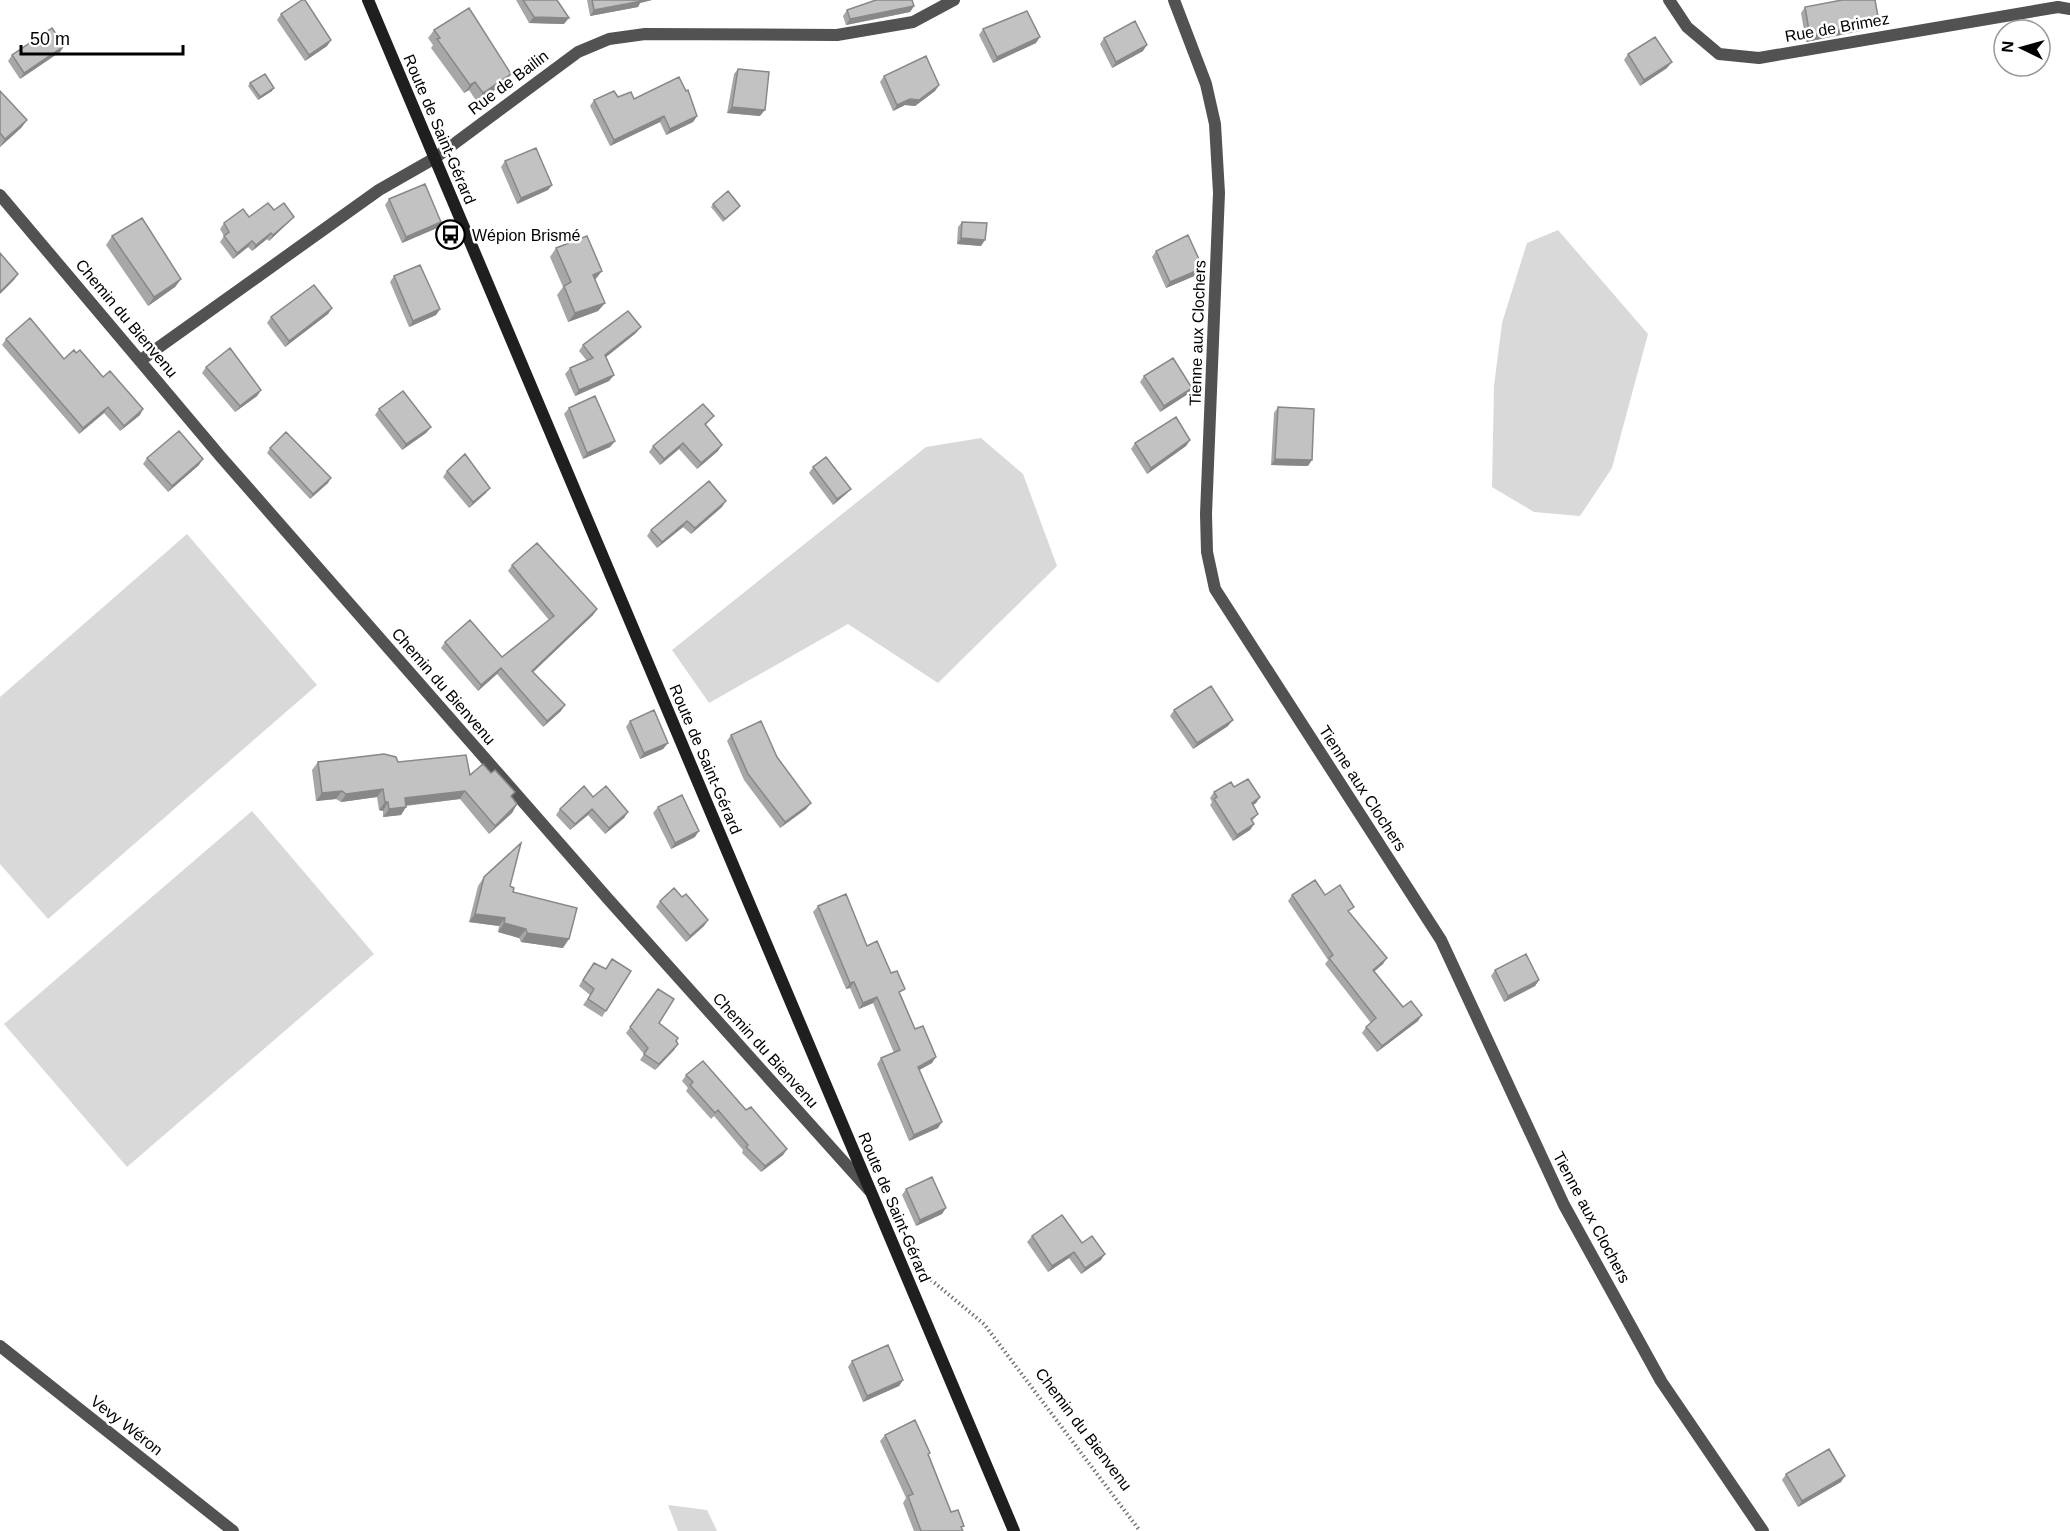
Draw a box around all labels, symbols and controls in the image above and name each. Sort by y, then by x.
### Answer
street label: Rue de Brimez [1784,10,1891,45]
scale bar [21,18,183,56]
north arrow [1992,18,2052,78]
text: 50 m [30,29,70,49]
text: N [1999,40,2017,53]
street label: Rue de Bailin [465,47,551,118]
street label: Route de Saint-Gérard [400,52,479,207]
bus stop icon: Wépion Brismé [435,219,467,251]
place label: Wépion Brismé [472,227,581,244]
street label: Chemin du Bienvenu [72,256,181,381]
street label: Tienne aux Clochers [1186,260,1209,406]
street label: Chemin du Bienvenu [388,625,499,748]
street label: Route de Saint-Gérard [666,682,745,837]
street label: Tienne aux Clochers [1316,722,1410,854]
street label: Chemin du Bienvenu [710,989,822,1111]
street label: Route de Saint-Gérard [855,1130,934,1285]
street label: Tienne aux Clochers [1550,1149,1633,1286]
street label: Chemin du Bienvenu [1032,1365,1135,1494]
street label: Vevy Wéron [87,1392,166,1459]

